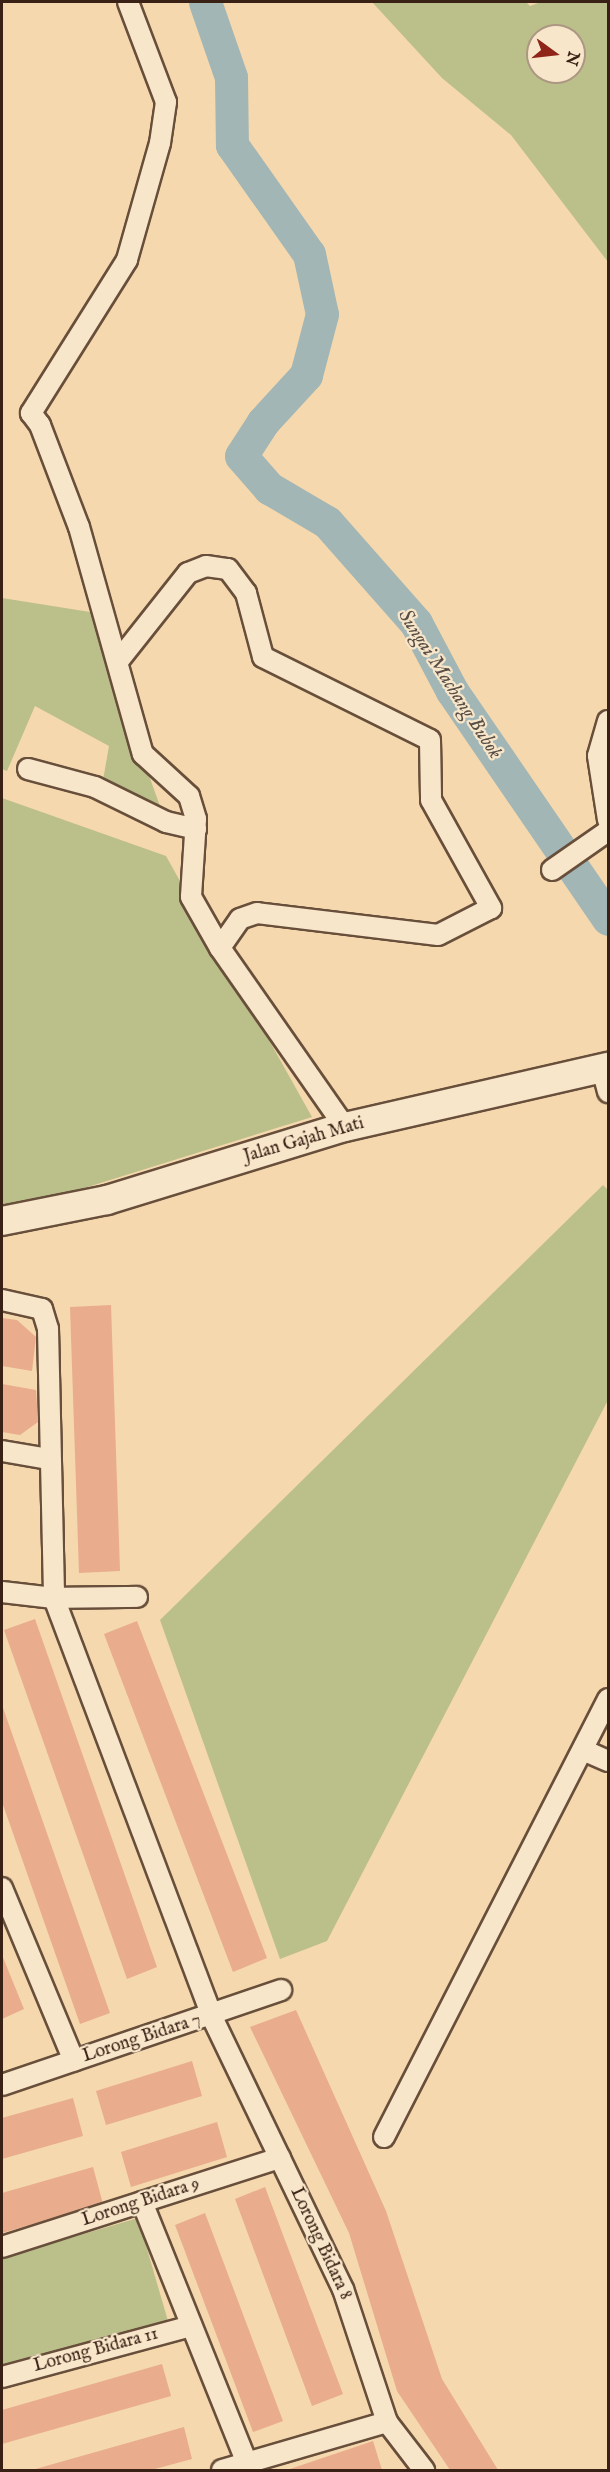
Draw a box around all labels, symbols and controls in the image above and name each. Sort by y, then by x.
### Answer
north arrow [526,24,586,84]
text: N [560,49,583,67]
water label: Sungai Machang Bubok [393,605,507,763]
street label: Jalan Gajah Mati [241,1113,367,1169]
street label: Lorong Bidara 7 [80,2010,204,2068]
street label: Lorong Bidara 9 [79,2174,203,2232]
street label: Lorong Bidara 8 [285,2184,355,2304]
street label: Lorong Bidara 11 [31,2324,161,2378]

